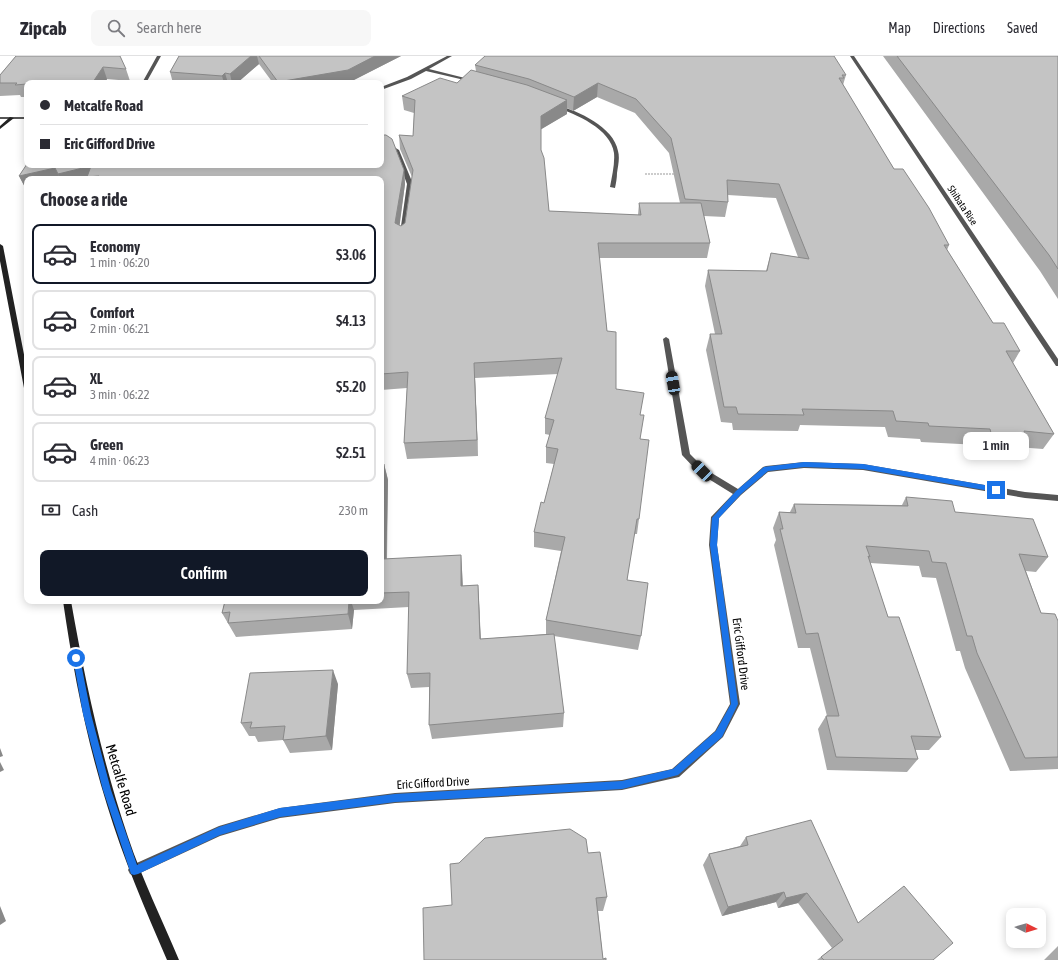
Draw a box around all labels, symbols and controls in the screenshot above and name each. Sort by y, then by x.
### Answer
search box [91,10,371,46]
text: Zipcab [20,17,67,39]
icon: search [105,17,127,39]
text: Search here [137,19,202,36]
text: Map [888,20,911,36]
text: Directions [933,20,985,36]
text: Saved [1007,20,1038,36]
text: Metcalfe Road [64,97,143,114]
text: Eric Gifford Drive [64,135,155,152]
street label: Shibata Rise [945,184,980,227]
text: Choose a ride [40,189,128,210]
icon: car [42,236,78,272]
text: Economy [90,238,140,255]
text: $3.06 [336,246,366,263]
text: 1 min · 06:20 [90,255,150,270]
icon: car [42,302,78,338]
text: Comfort [90,304,134,321]
text: $4.13 [336,312,366,329]
text: 2 min · 06:21 [90,321,150,336]
icon: car [42,368,78,404]
text: XL [90,370,103,387]
car [665,370,681,396]
text: $5.20 [336,378,366,395]
text: 3 min · 06:22 [90,387,150,402]
callout: 1 min [963,432,1029,460]
icon: car [42,434,78,470]
text: Green [90,436,123,453]
text: 1 min [983,438,1009,453]
text: $2.51 [336,444,366,461]
text: 4 min · 06:23 [90,453,150,468]
car [689,458,715,484]
route end [987,481,1005,499]
icon: cash [40,499,62,521]
text: Cash [72,502,98,519]
text: 230 m [339,503,368,518]
button: Confirm [40,550,368,596]
street label: Eric Gifford Drive [730,617,752,691]
route start [67,649,85,667]
street label: Metcalfe Road [103,742,139,818]
street label: Eric Gifford Drive [396,774,470,792]
north arrow [1006,908,1046,948]
map controls [1006,908,1046,948]

